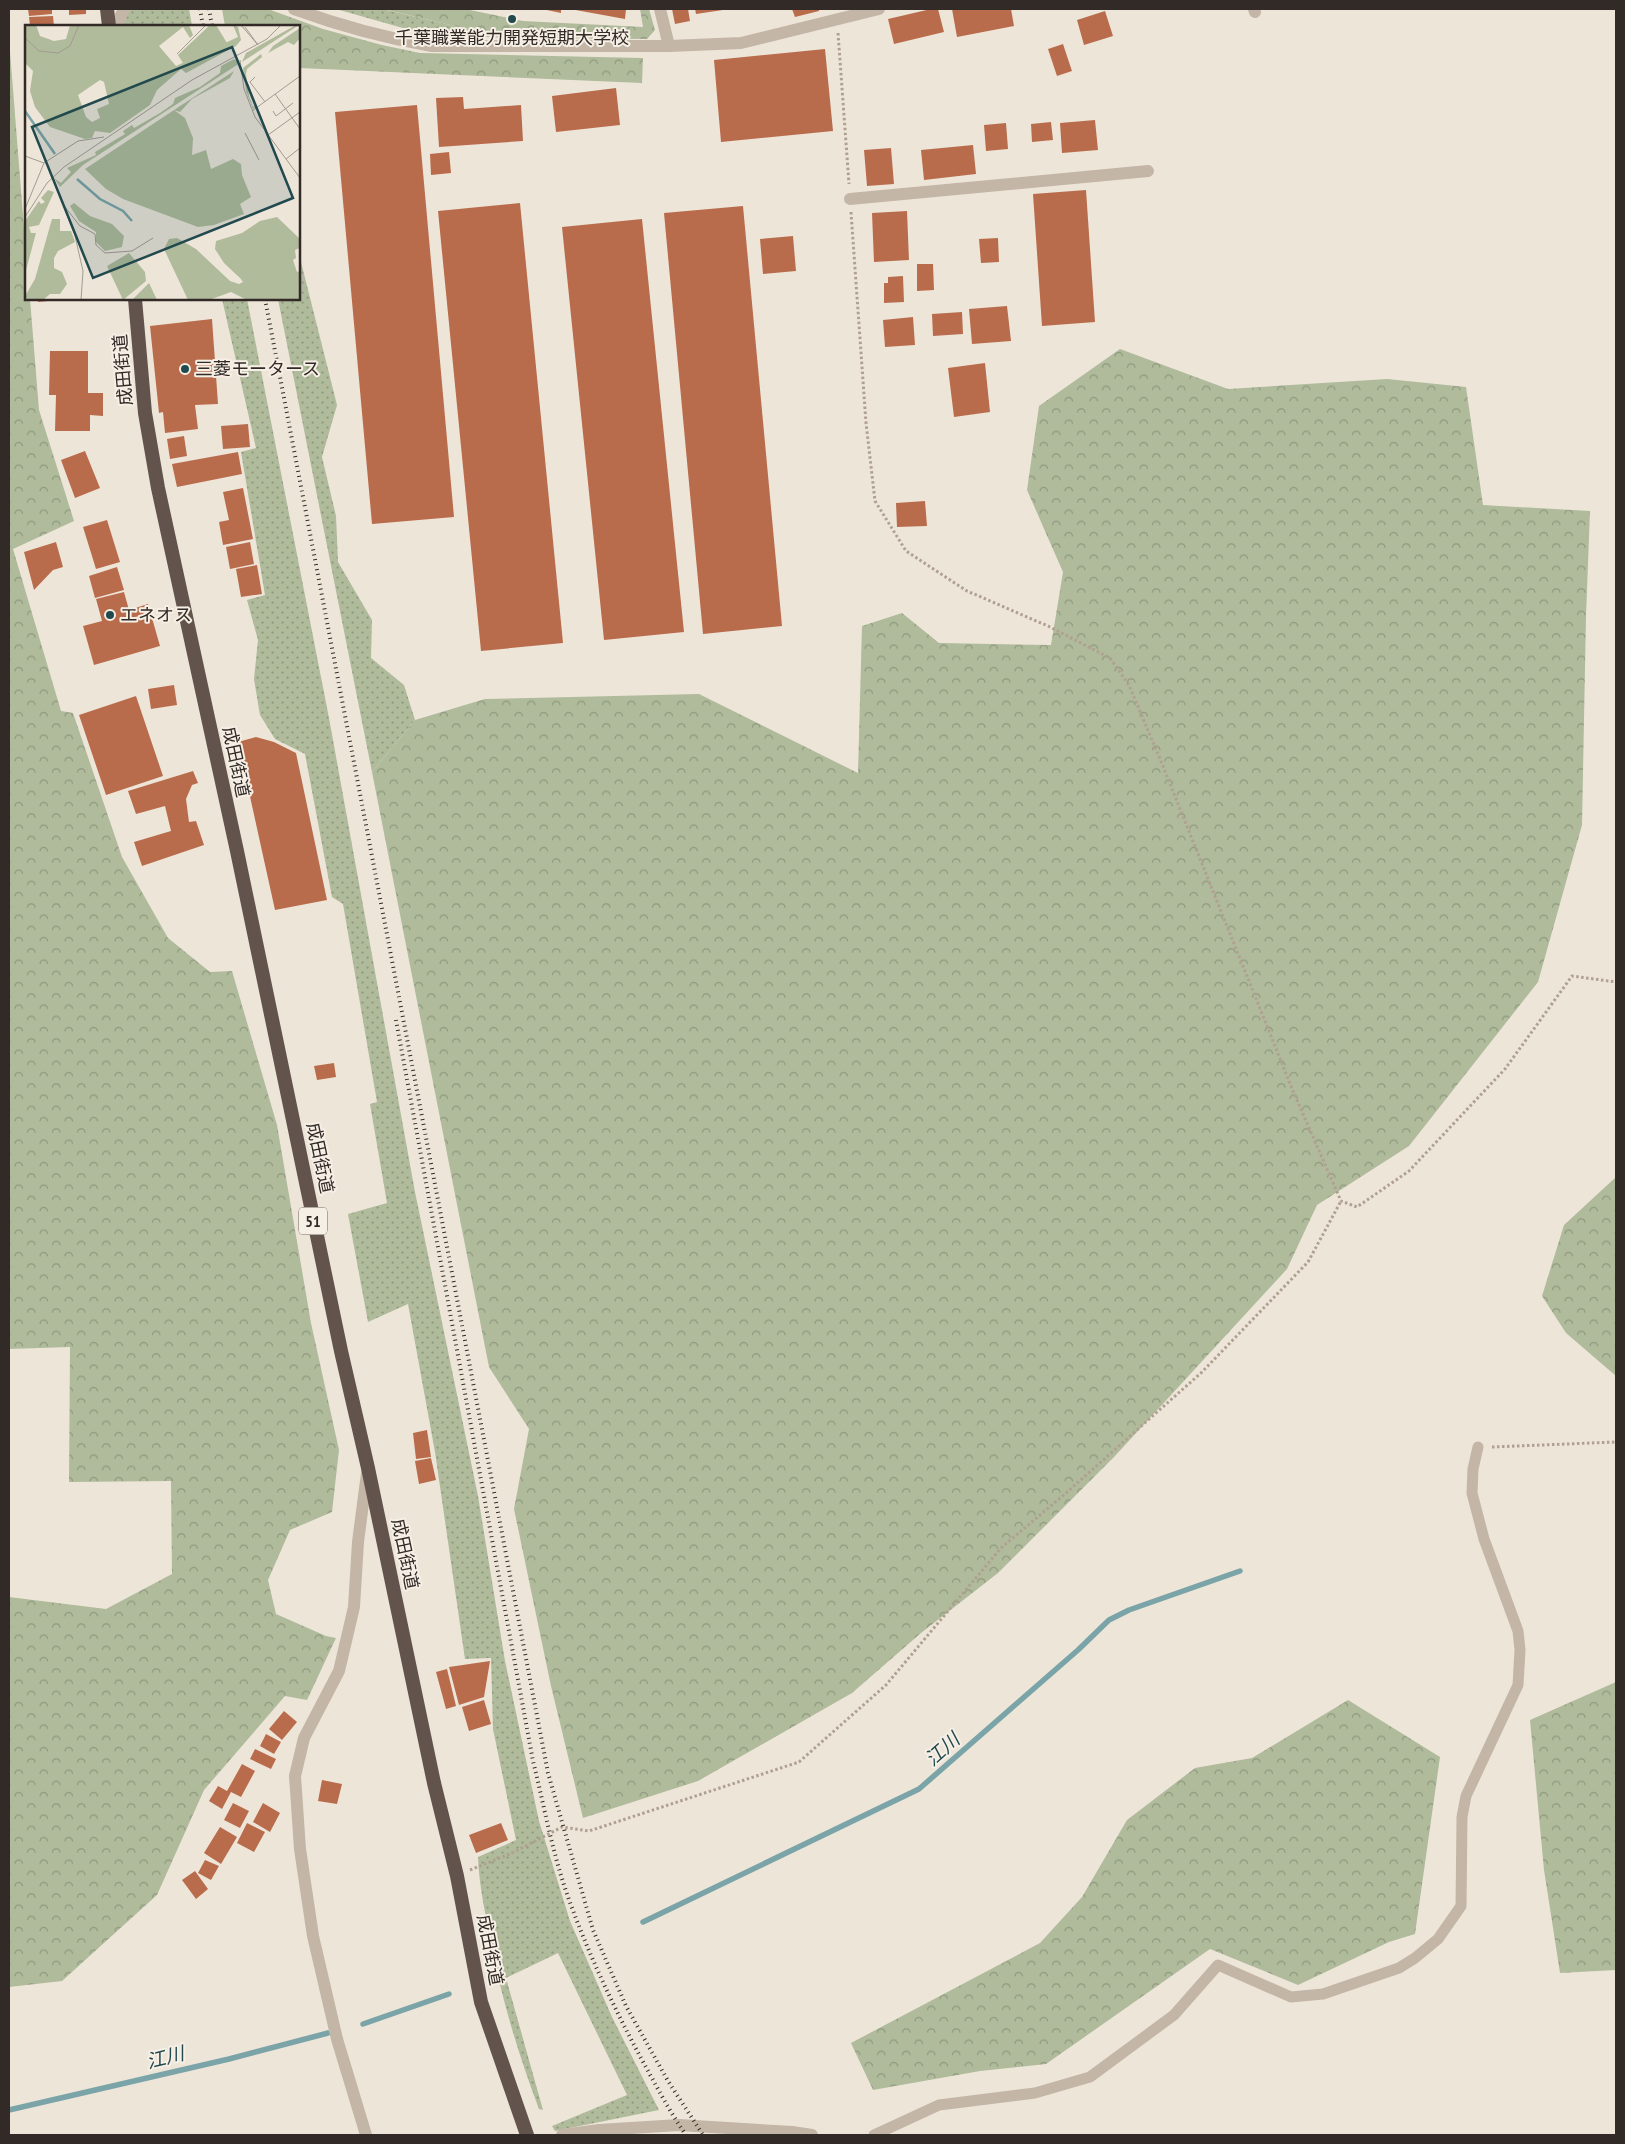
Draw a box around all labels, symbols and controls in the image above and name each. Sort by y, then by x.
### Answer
marker: 千葉職業能力開発短期大学校 [506,13,518,25]
inset map [25,25,300,300]
place label: 千葉職業能力開発短期大学校 [395,26,629,49]
street label: 成田街道 [108,333,137,407]
place label: 三菱モータース [195,357,320,380]
marker: 三菱モータース [179,363,191,375]
place label: エネオス [120,603,192,626]
marker: エネオス [104,609,116,621]
street label: 成田街道 [218,724,255,800]
street label: 成田街道 [302,1120,339,1196]
road number: 51 [299,1208,327,1234]
street label: 成田街道 [387,1516,424,1592]
water label: 江川 [920,1726,966,1771]
street label: 成田街道 [472,1912,509,1987]
water label: 江川 [144,2040,188,2073]

